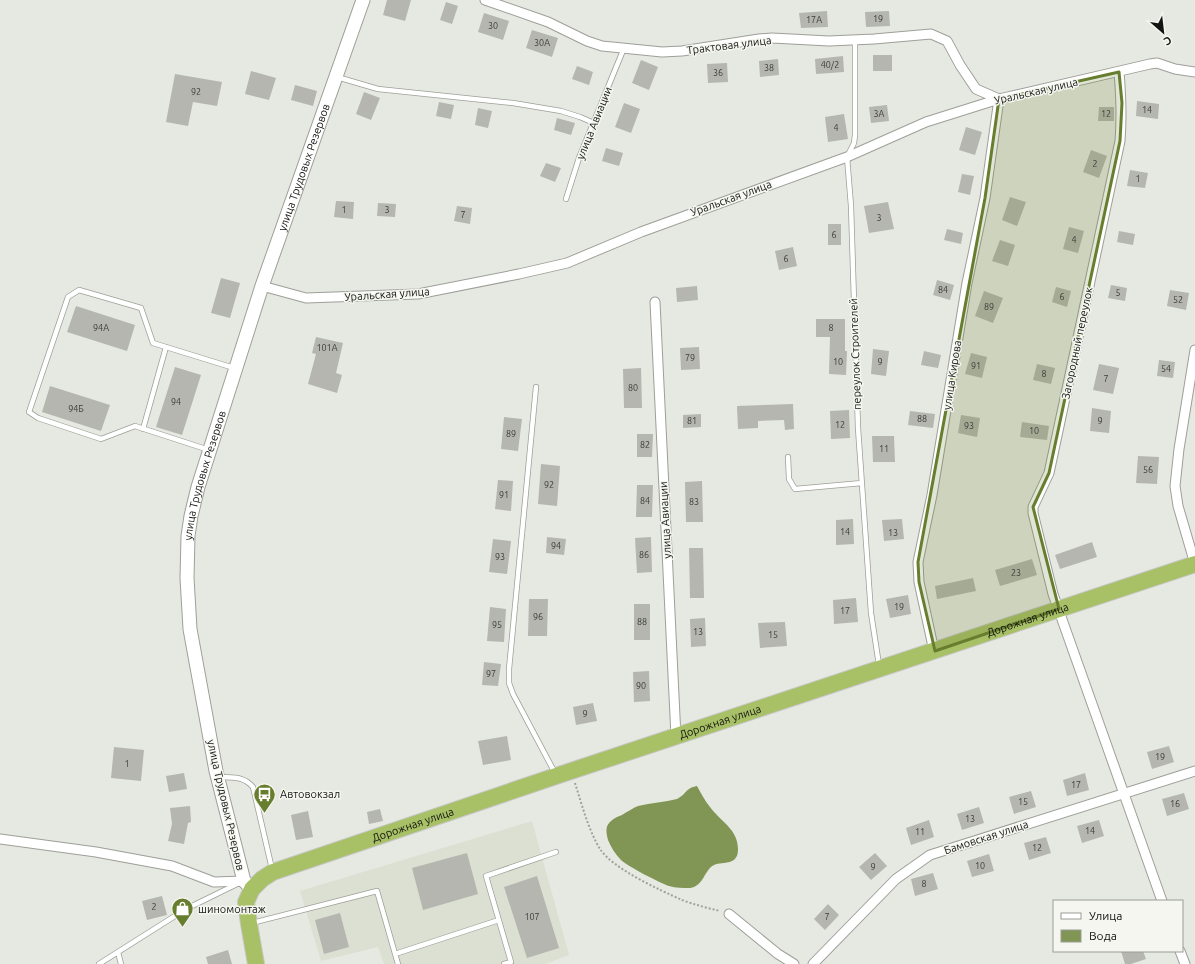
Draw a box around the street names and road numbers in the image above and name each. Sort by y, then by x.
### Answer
street label: Трактовая улица [686,34,772,56]
street label: Уральская улица [993,76,1079,106]
street label: улица Авиации [574,85,614,161]
street label: улица Трудовых Резервов [276,102,332,233]
street label: Уральская улица [689,178,773,218]
street label: Уральская улица [344,285,430,303]
street label: Загородный переулок [1059,286,1095,400]
street label: переулок Строителей [847,298,863,410]
street label: улица Кирова [941,339,963,411]
street label: улица Трудовых Резервов [182,409,228,541]
street label: улица Авиации [657,481,673,559]
street label: Дорожная улица [985,600,1070,639]
street label: Дорожная улица [677,702,763,741]
street label: улица Трудовых Резервов [205,738,247,872]
street label: Дорожная улица [370,805,455,844]
street label: Бамовская улица [942,818,1030,856]

